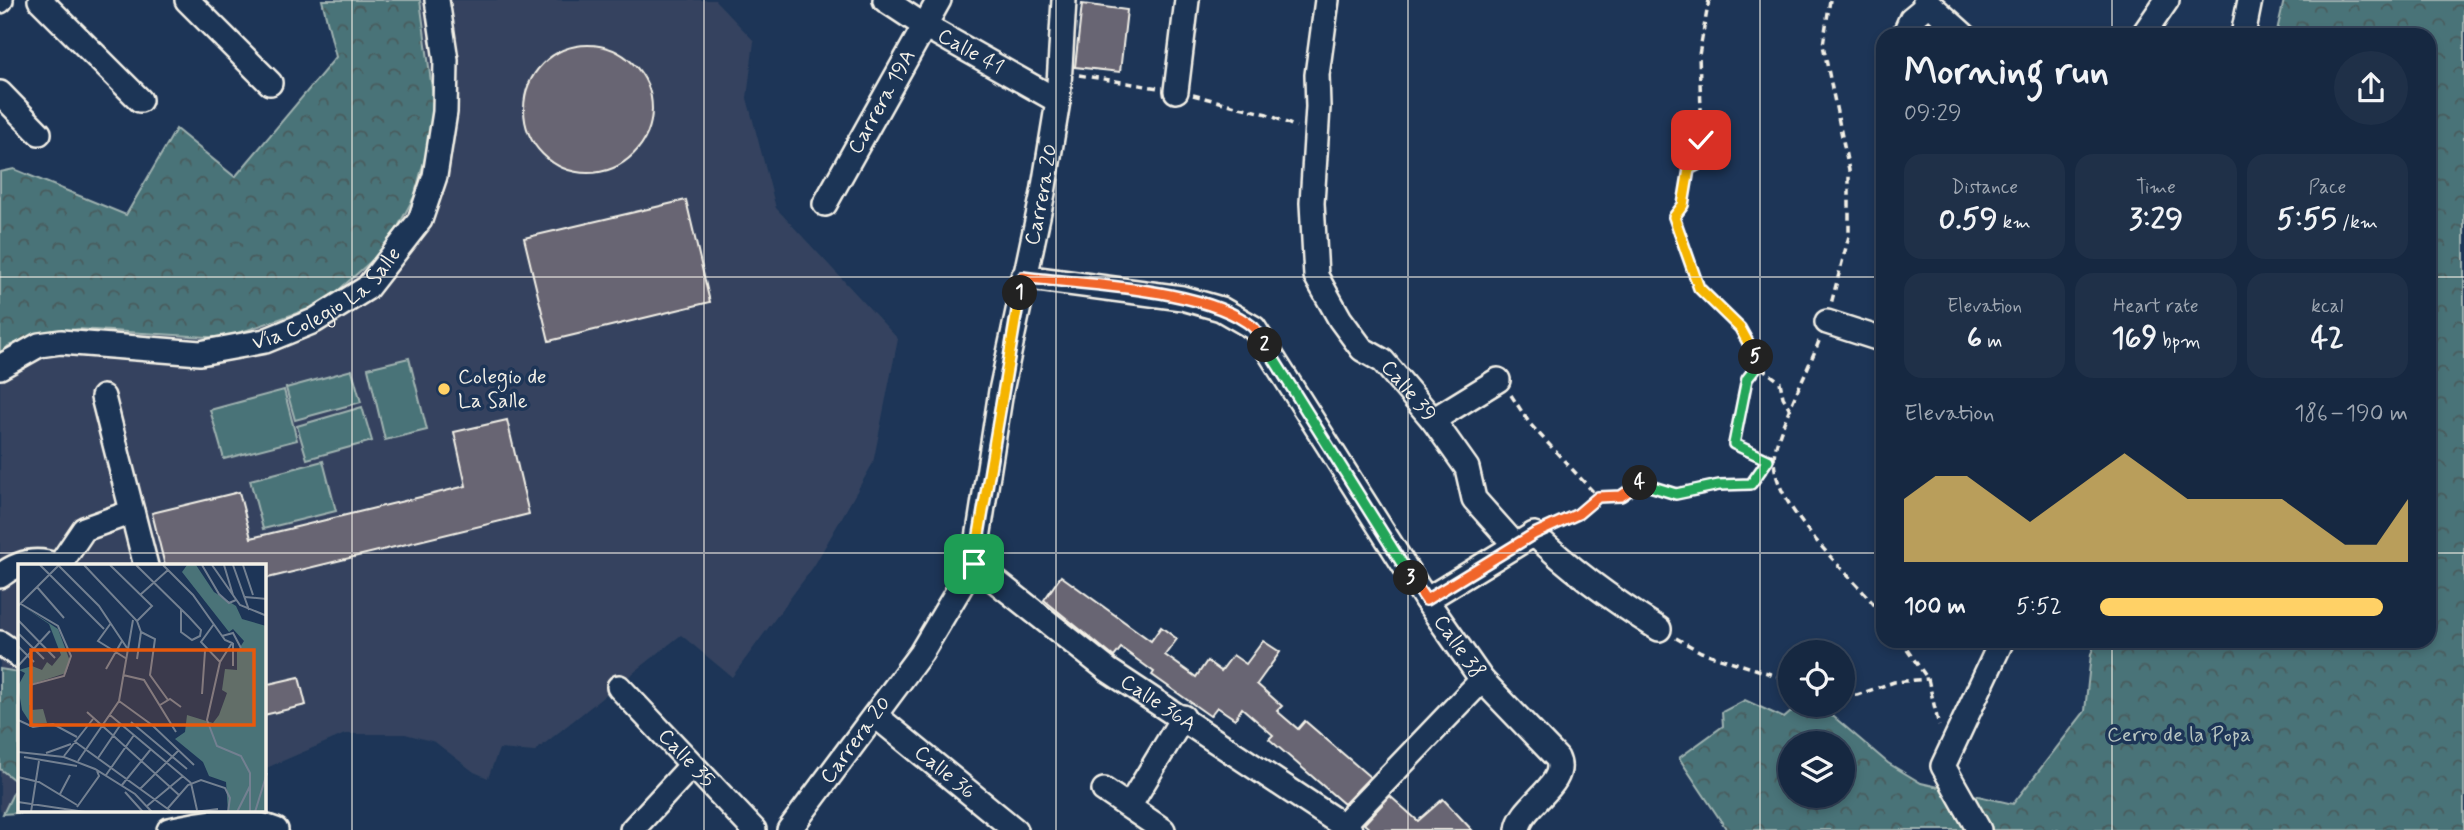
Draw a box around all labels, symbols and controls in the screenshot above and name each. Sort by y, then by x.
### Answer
street label: Calle 41 [932,22,1009,82]
street label: Carrera 19A [842,44,923,159]
text: Morning run [1904,48,2109,97]
button: share [2334,51,2408,125]
text: 09:29 [1904,99,1962,129]
pin [1671,110,1731,170]
icon: check [1682,121,1720,159]
street label: Carrera 20 [1018,142,1065,248]
text: Distance [1951,175,2018,200]
text: Time [2136,175,2176,200]
text: Pace [2308,175,2346,200]
text: 0.59 [1939,200,1998,239]
text: 3:29 [2129,200,2183,239]
text: 5:55 [2277,200,2337,239]
text: km [1998,210,2031,235]
text: /km [2337,210,2378,235]
street label: Vía Colegio La Salle [250,241,408,357]
pin: 1 [1002,276,1038,310]
text: 1 [1015,280,1024,305]
text: Elevation [1947,294,2022,319]
text: Heart rate [2113,294,2199,319]
text: kcal [2311,294,2343,319]
text: 6 [1967,319,1982,358]
text: 169 [2111,319,2157,358]
text: 42 [2311,319,2344,358]
pin: 2 [1248,328,1282,362]
text: m [1982,329,2002,354]
text: bpm [2157,329,2201,354]
text: 2 [1260,332,1269,357]
pin: 5 [1738,340,1774,374]
text: 5 [1750,344,1761,369]
street label: Calle 39 [1374,354,1443,428]
place label: Colegio de La Salle [458,363,547,415]
marker: Colegio de La Salle [436,381,452,397]
text: Elevation [1904,399,1995,429]
text: 186–190 m [2294,399,2408,429]
pin: 4 [1622,466,1658,500]
text: 4 [1634,470,1645,495]
pin [944,534,1004,594]
icon: arrive [955,545,993,583]
pin: 3 [1394,560,1428,596]
inset map [18,564,266,812]
text: 3 [1406,565,1415,590]
text: 100 m [1904,592,1966,622]
text: 5:52 [2016,592,2062,622]
street label: Calle 38 [1427,609,1491,684]
map controls [1778,640,1855,808]
button: locate [1778,640,1855,717]
street label: Calle 36A [1115,668,1202,738]
street label: Carrera 20 [814,691,898,790]
park label: Cerro de la Popa [2107,721,2251,749]
street label: Calle 35 [652,723,721,794]
button: layers [1778,731,1855,808]
street label: Calle 36 [908,739,982,806]

